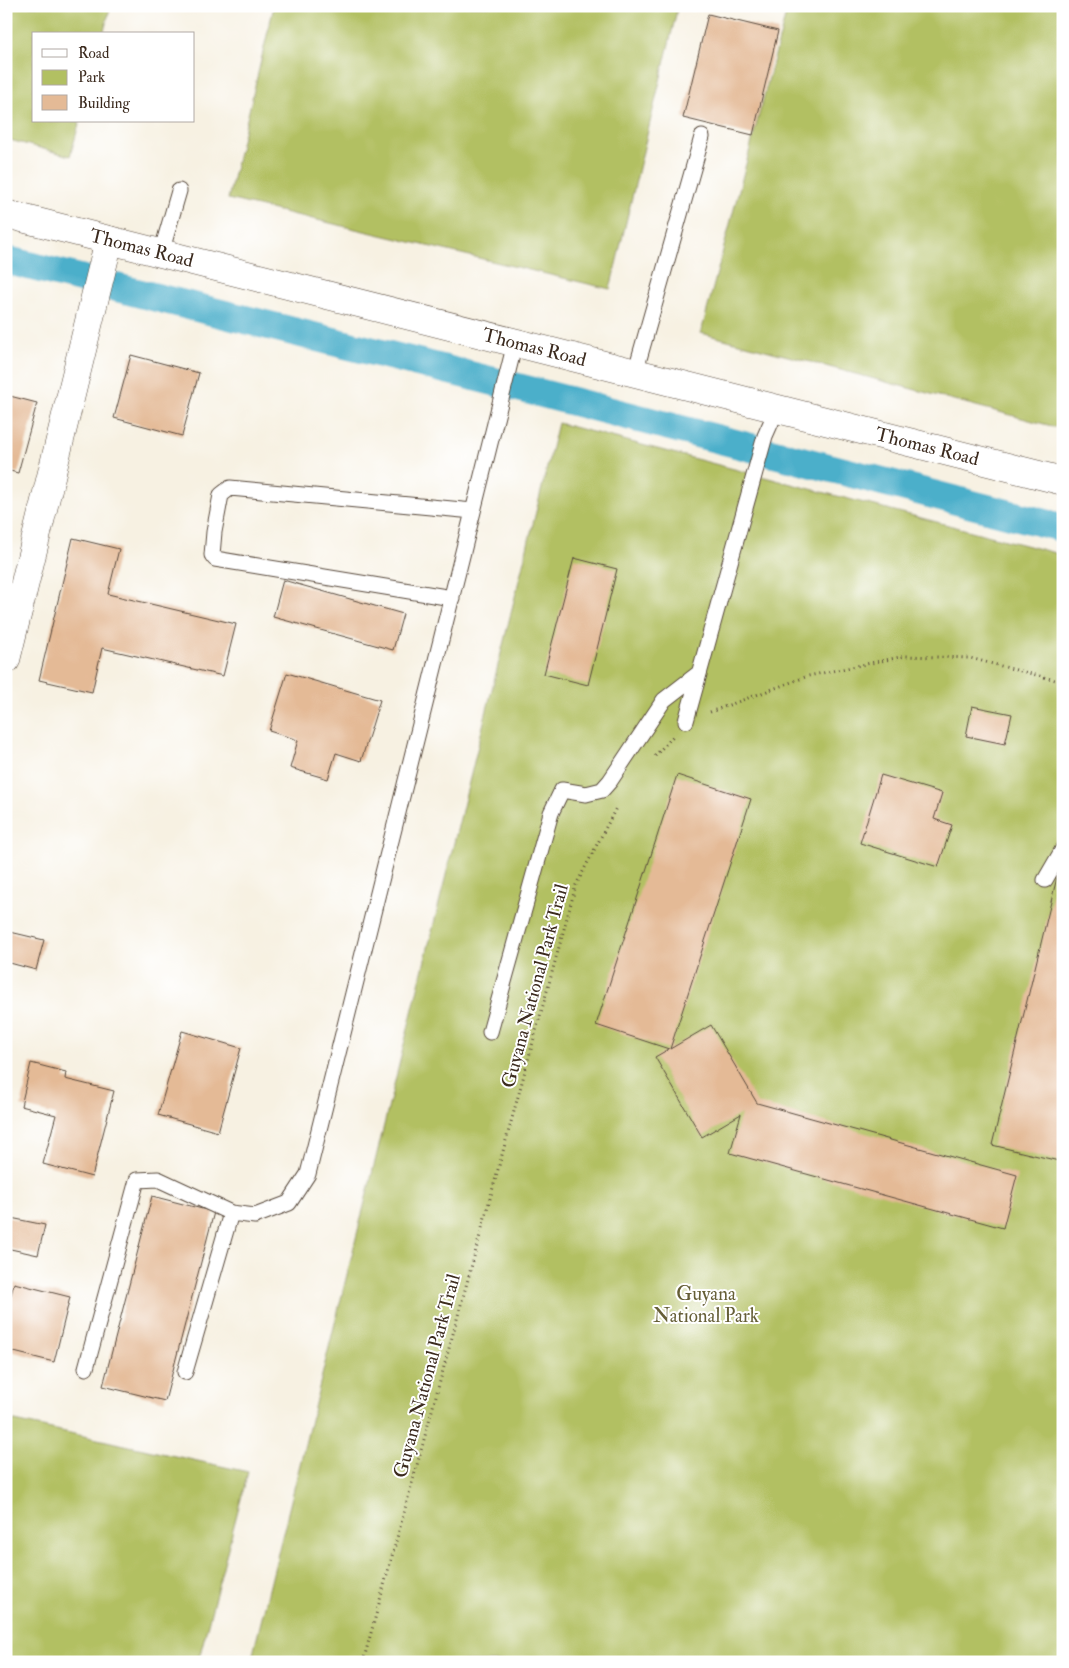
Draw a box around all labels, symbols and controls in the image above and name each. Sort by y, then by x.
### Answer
legend [32,32,195,122]
text: Road [78,44,110,63]
text: Park [78,68,105,87]
text: Building [78,94,130,113]
street label: Thomas Road [87,224,197,273]
street label: Thomas Road [480,323,589,372]
street label: Thomas Road [873,422,982,471]
street label: Guyana National Park Trail [496,881,574,1091]
street label: Guyana National Park Trail [388,1271,466,1481]
park label: Guyana National Park [653,1282,759,1328]

